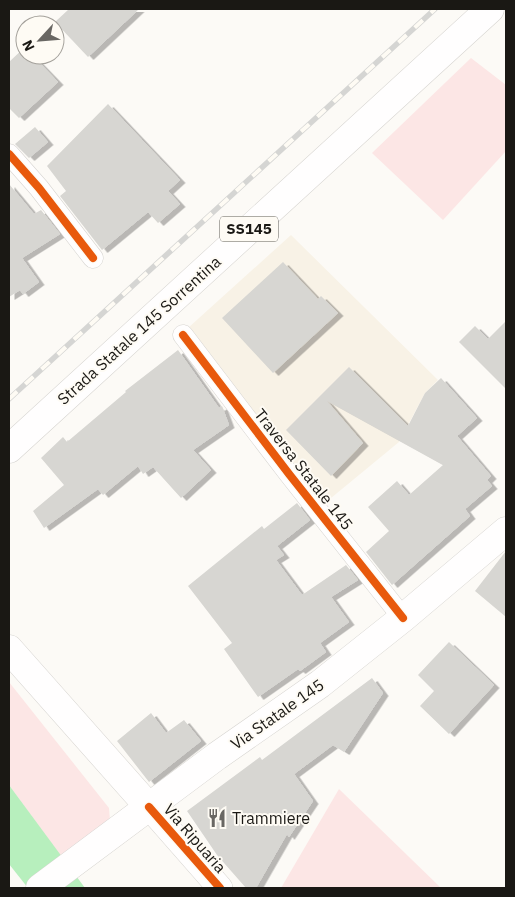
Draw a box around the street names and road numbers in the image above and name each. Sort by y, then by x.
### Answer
road number: SS145 [220,216,278,242]
street label: Strada Statale 145 Sorrentina [53,251,225,409]
street label: Traversa Statale 145 [250,404,358,534]
street label: Via Statale 145 [226,674,328,754]
street label: Via Ripuaria [159,799,231,877]

